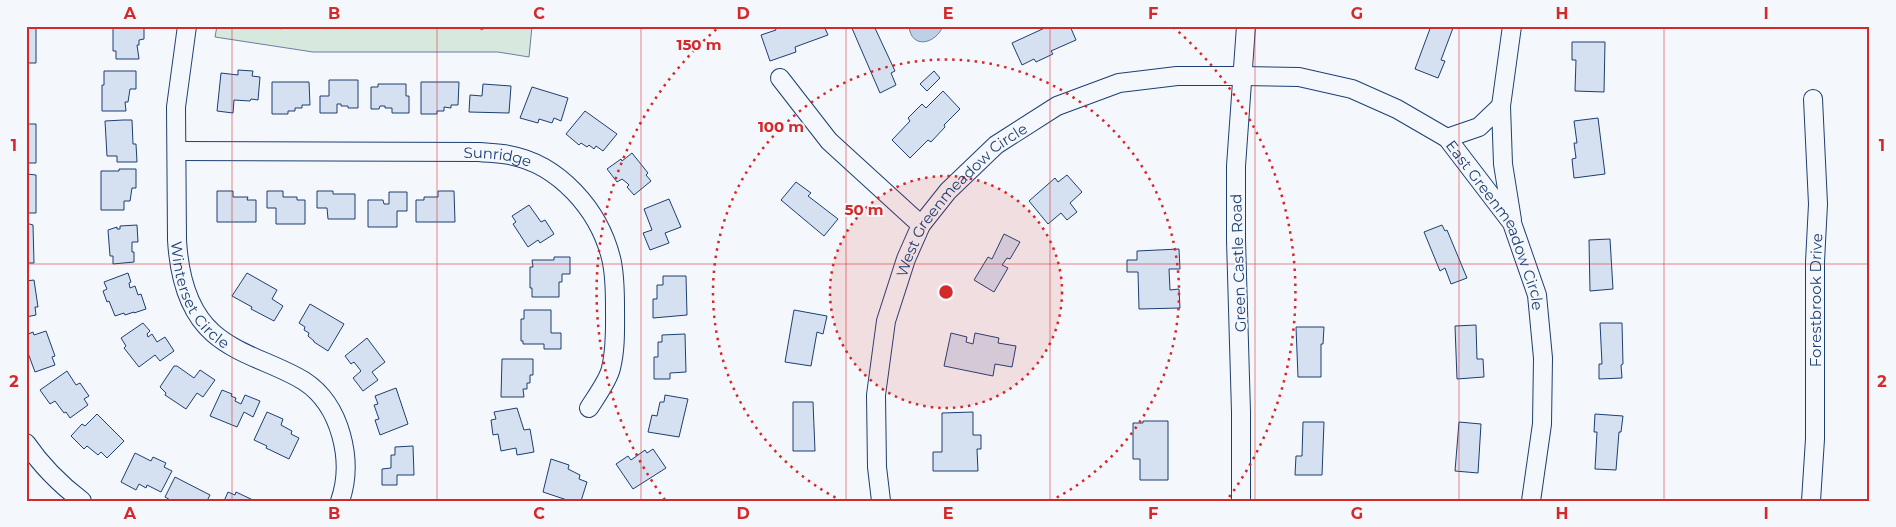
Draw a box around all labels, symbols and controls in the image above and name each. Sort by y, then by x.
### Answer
text: A [123,4,137,23]
text: B [328,4,340,23]
text: C [533,4,545,23]
text: D [736,4,750,23]
text: E [943,4,953,23]
text: F [1148,4,1158,23]
text: G [1351,4,1363,23]
text: H [1556,4,1568,23]
text: I [1763,4,1769,23]
text: 150 m [677,35,721,54]
text: 100 m [758,117,804,136]
street label: West Greenmeadow Circle [891,118,1031,279]
text: 1 [11,136,17,155]
street label: East Greenmeadow Circle [1442,136,1548,311]
text: 1 [1879,136,1885,155]
street label: Sunridge [463,142,535,170]
street label: Green Castle Road [1226,193,1250,333]
text: 50 m [844,200,884,219]
street label: Forestbrook Drive [1806,233,1826,367]
street label: Winterset Circle [167,240,233,352]
centre of rings [937,283,955,301]
text: 2 [9,372,19,391]
text: 2 [1877,372,1887,391]
text: A [123,504,137,523]
text: B [328,504,340,523]
text: C [533,504,545,523]
text: D [736,504,750,523]
text: E [943,504,953,523]
text: F [1148,504,1158,523]
text: G [1351,504,1363,523]
text: H [1556,504,1568,523]
text: I [1763,504,1769,523]

